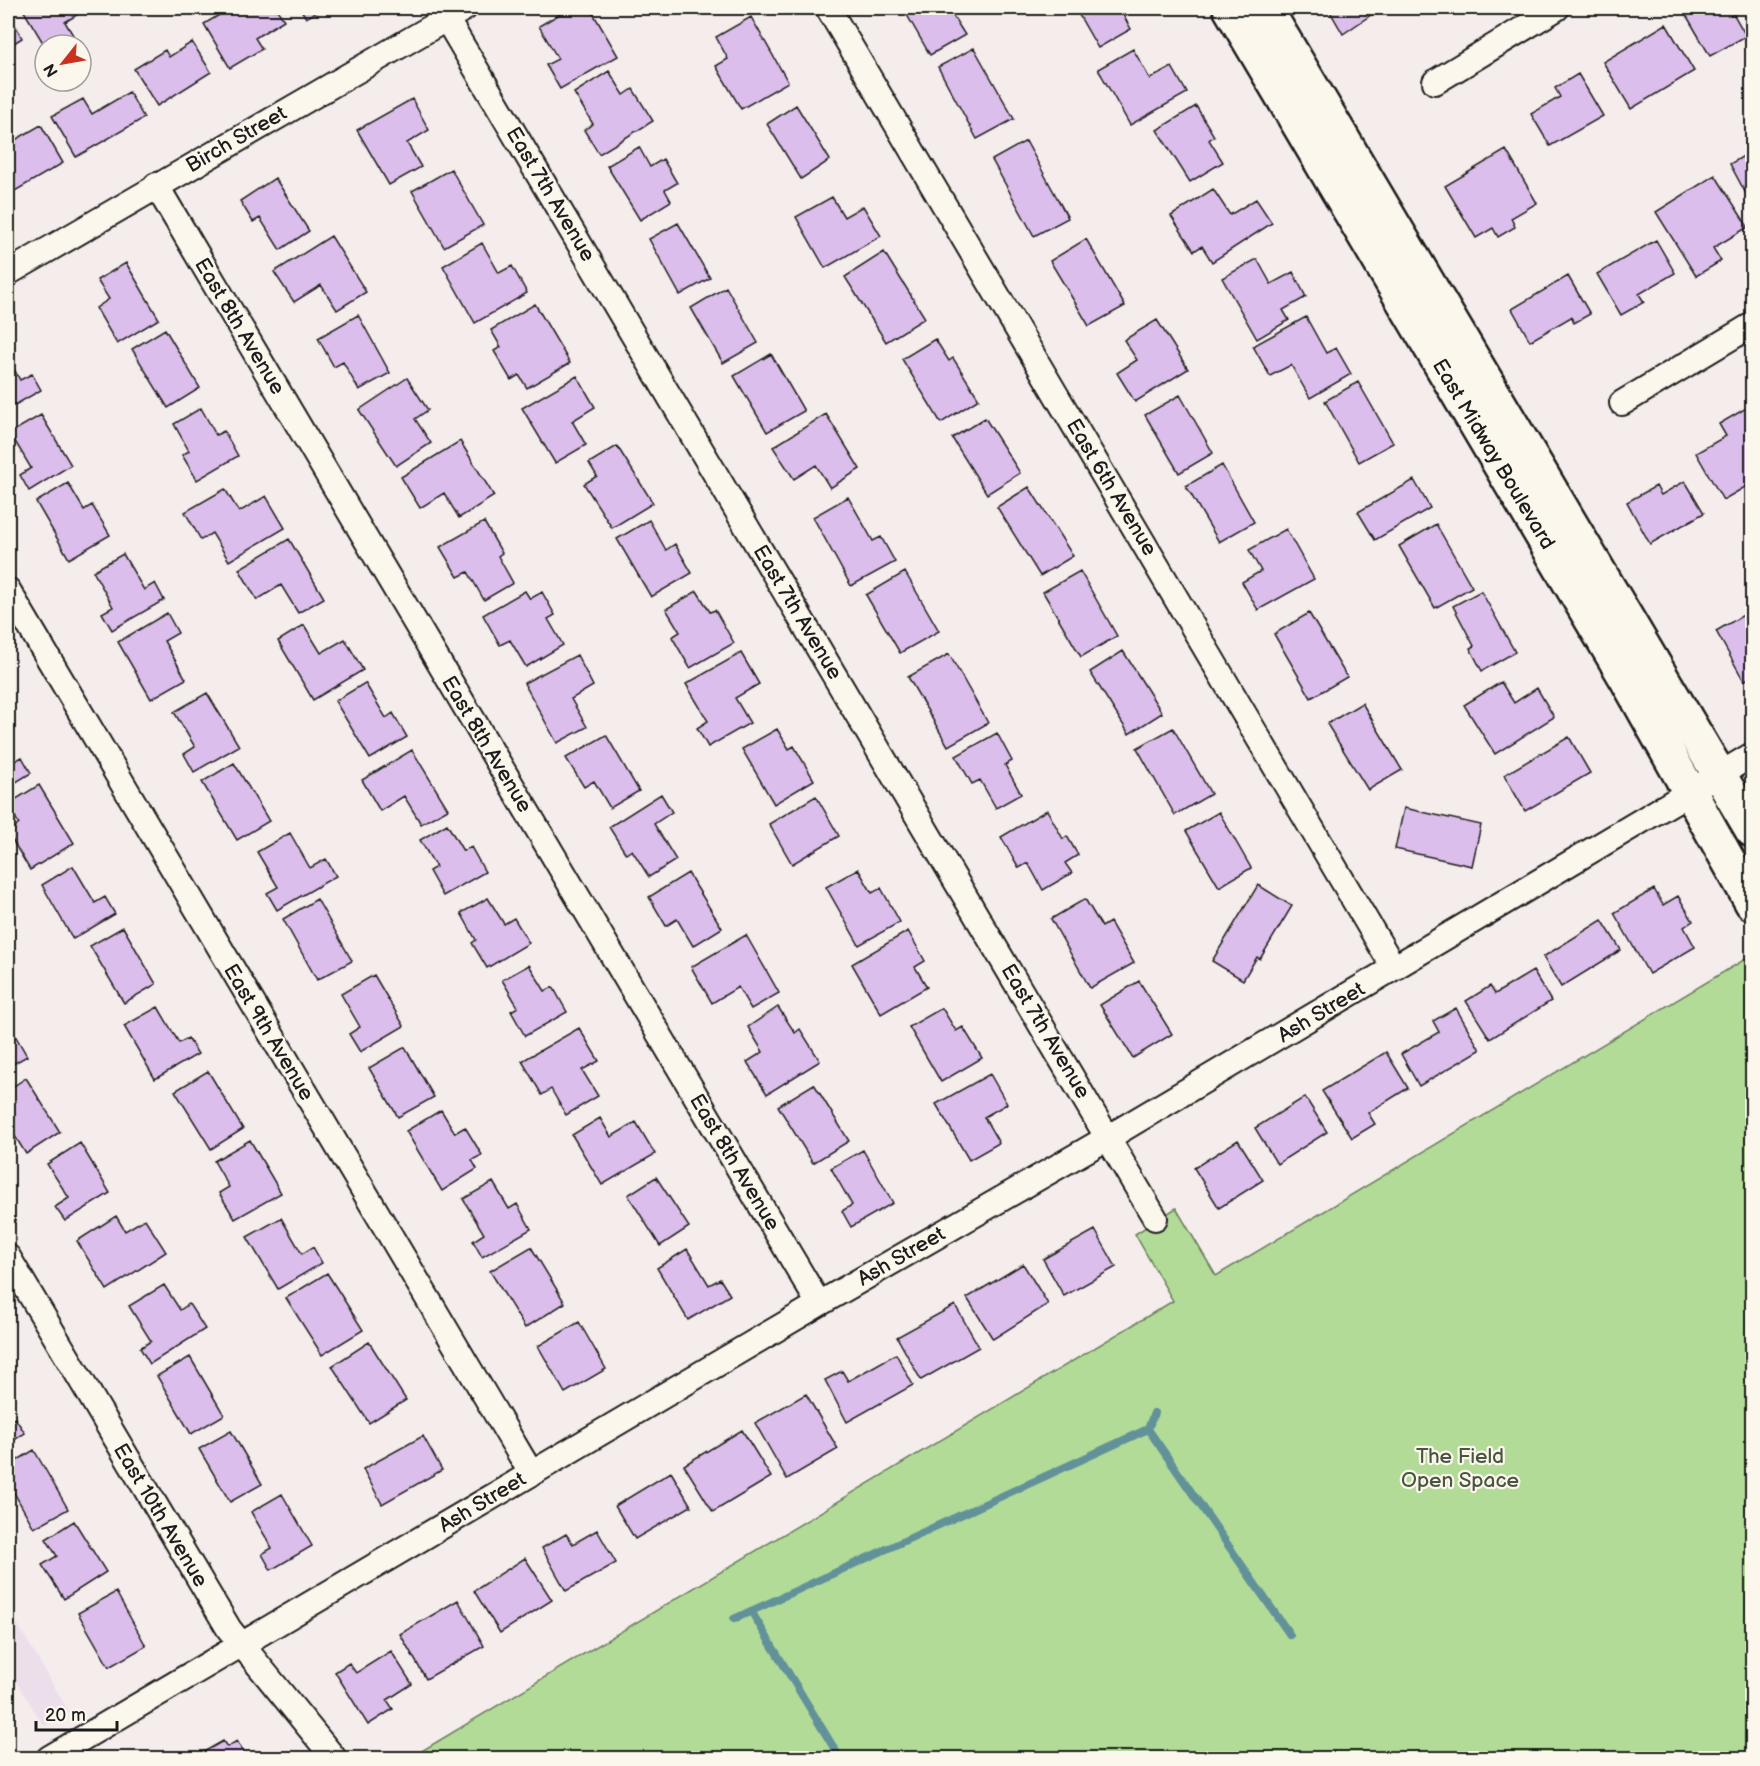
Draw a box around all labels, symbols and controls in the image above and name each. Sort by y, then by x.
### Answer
north arrow [33,33,93,93]
text: N [40,60,63,80]
street label: Birch Street [181,100,292,178]
street label: East 7th Avenue [501,123,600,266]
street label: East 8th Avenue [189,254,290,399]
street label: East Midway Boulevard [1427,355,1560,554]
street label: East 6th Avenue [1061,414,1162,560]
street label: East 7th Avenue [748,541,847,684]
street label: East 8th Avenue [436,672,537,817]
street label: East 9th Avenue [218,960,319,1105]
street label: East 7th Avenue [996,960,1095,1103]
street label: Ash Street [1273,976,1370,1048]
street label: East 8th Avenue [684,1090,785,1235]
street label: Ash Street [853,1221,950,1292]
street label: East 10th Avenue [108,1439,213,1592]
park label: The Field Open Space [1401,1444,1519,1493]
street label: Ash Street [434,1466,531,1538]
scale bar [36,1694,117,1732]
text: 20 m [45,1705,86,1726]

